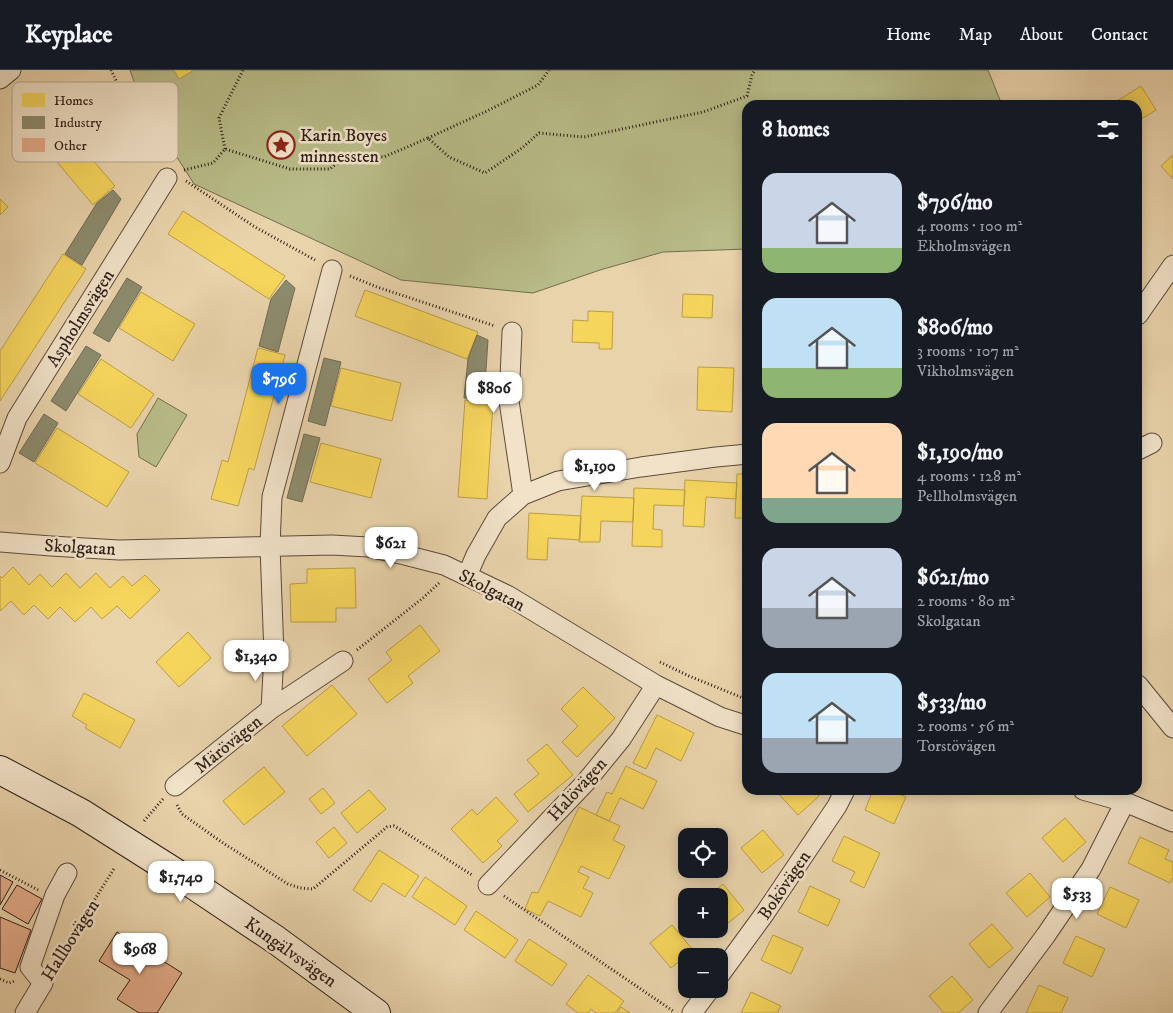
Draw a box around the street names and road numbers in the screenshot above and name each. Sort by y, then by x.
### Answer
street label: Aspholmsvägen [42,265,120,371]
street label: Skolgatan [44,535,117,561]
street label: Skolgatan [455,565,529,617]
street label: Märövägen [190,710,267,779]
street label: Halövägen [543,753,612,826]
street label: Bokövägen [754,846,816,924]
street label: Hallbovägen [37,895,105,985]
street label: Kungälvsvägen [240,913,341,993]

